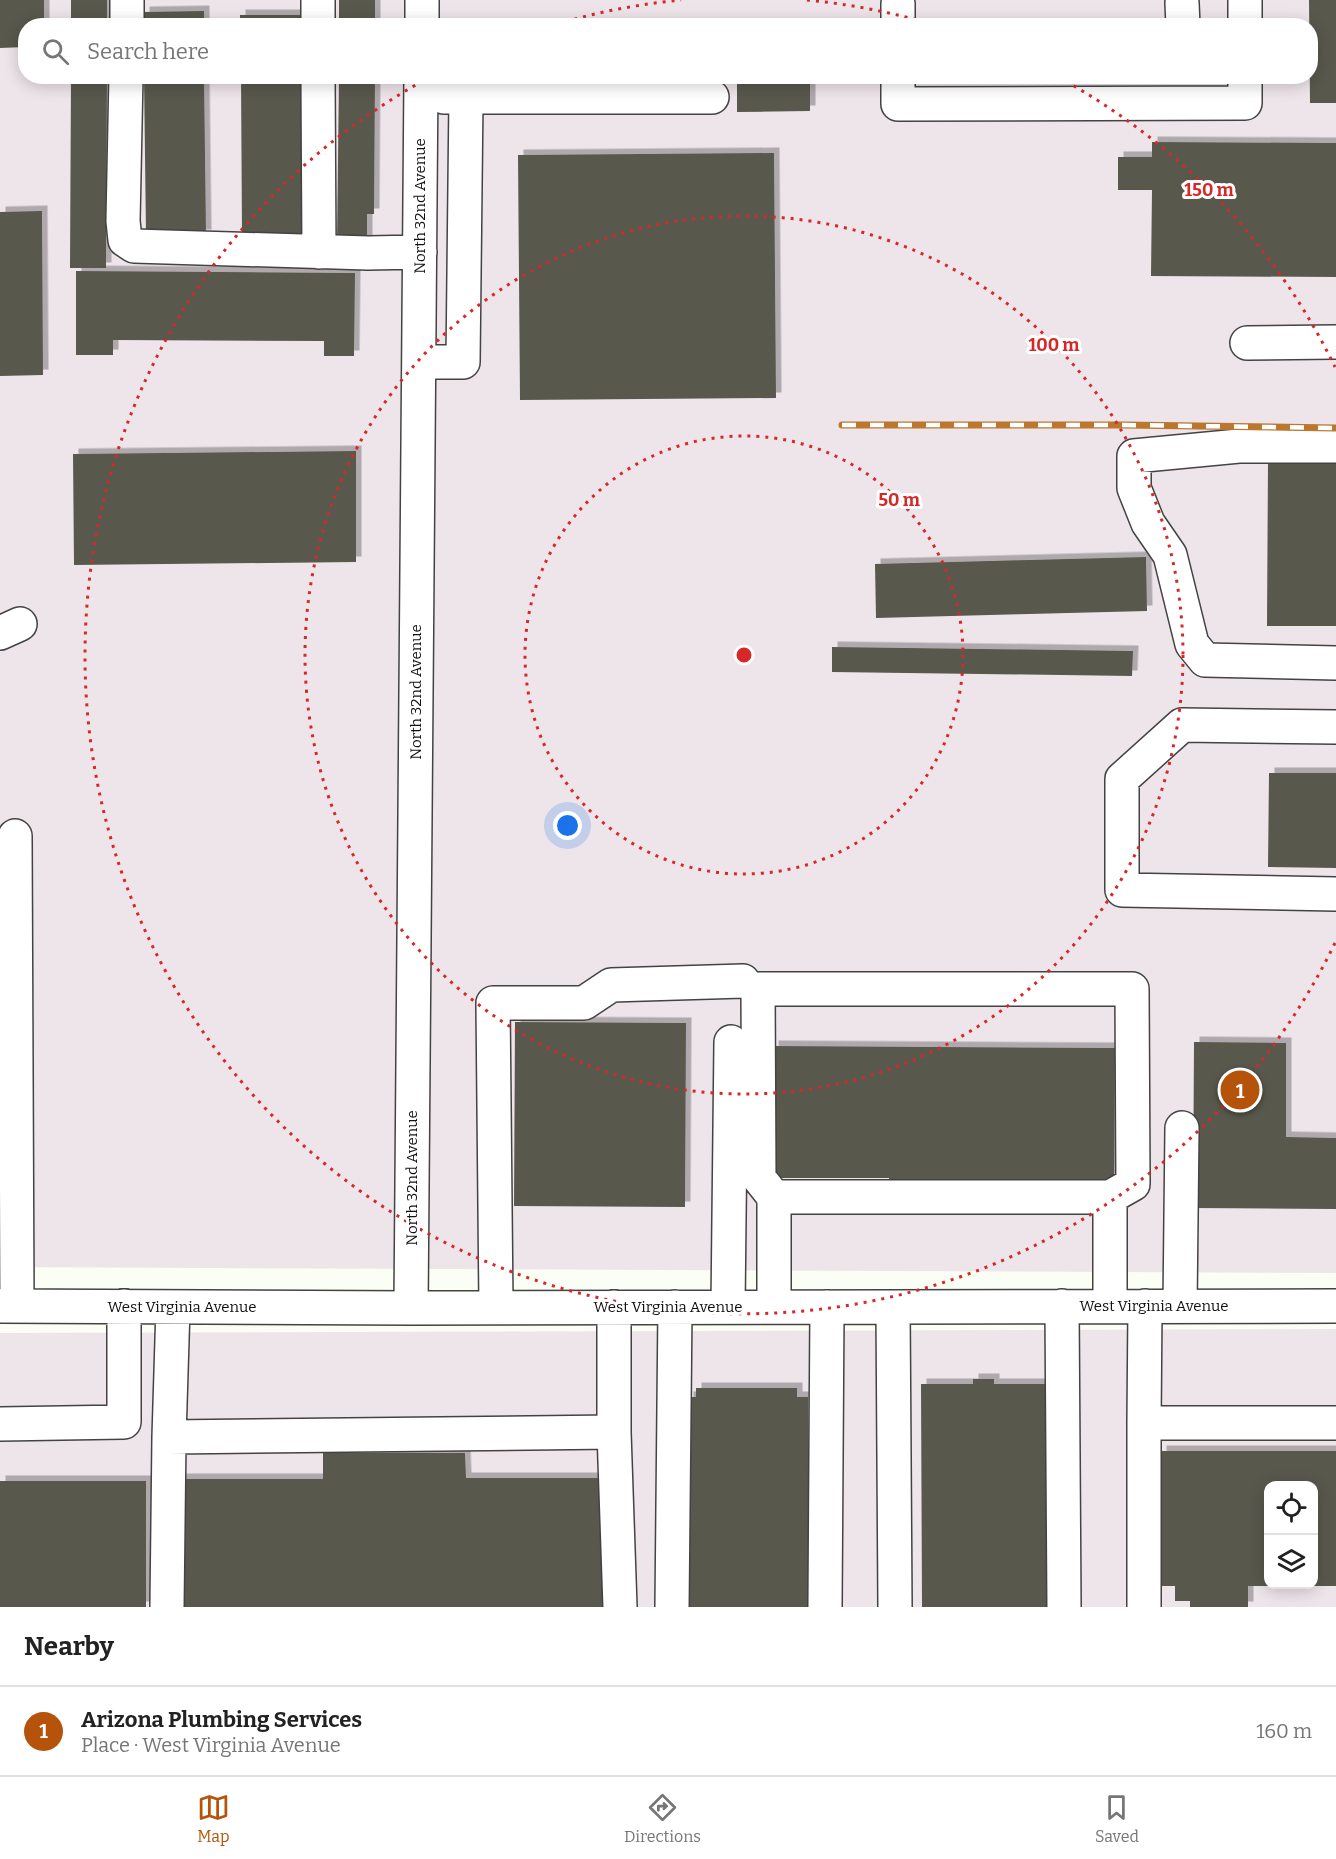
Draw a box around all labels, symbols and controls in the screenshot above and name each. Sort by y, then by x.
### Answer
search box [18,18,1318,84]
icon: search [39,35,72,68]
text: Search here [87,38,209,65]
street label: North 32nd Avenue [411,138,429,274]
text: 150 m [1184,179,1234,201]
text: 100 m [1028,334,1080,356]
text: 50 m [878,489,920,511]
street label: North 32nd Avenue [407,624,425,760]
centre of rings [734,645,754,665]
your location [553,811,582,840]
pin: 1 [1220,1068,1260,1112]
street label: North 32nd Avenue [403,1110,421,1246]
street label: West Virginia Avenue [1080,1297,1228,1315]
street label: West Virginia Avenue [108,1298,256,1316]
street label: West Virginia Avenue [594,1298,742,1316]
map controls [1264,1481,1318,1589]
button: locate [1264,1481,1318,1535]
button: layers [1264,1535,1318,1589]
text: Nearby [24,1631,114,1662]
text: Arizona Plumbing Services [81,1706,362,1733]
text: 1 [39,1719,48,1743]
text: 160 m [1256,1719,1312,1743]
text: Place · West Virginia Avenue [81,1733,341,1757]
tab: Map [197,1791,230,1846]
tab: Directions [624,1791,701,1846]
tab: Saved [1095,1791,1139,1846]

